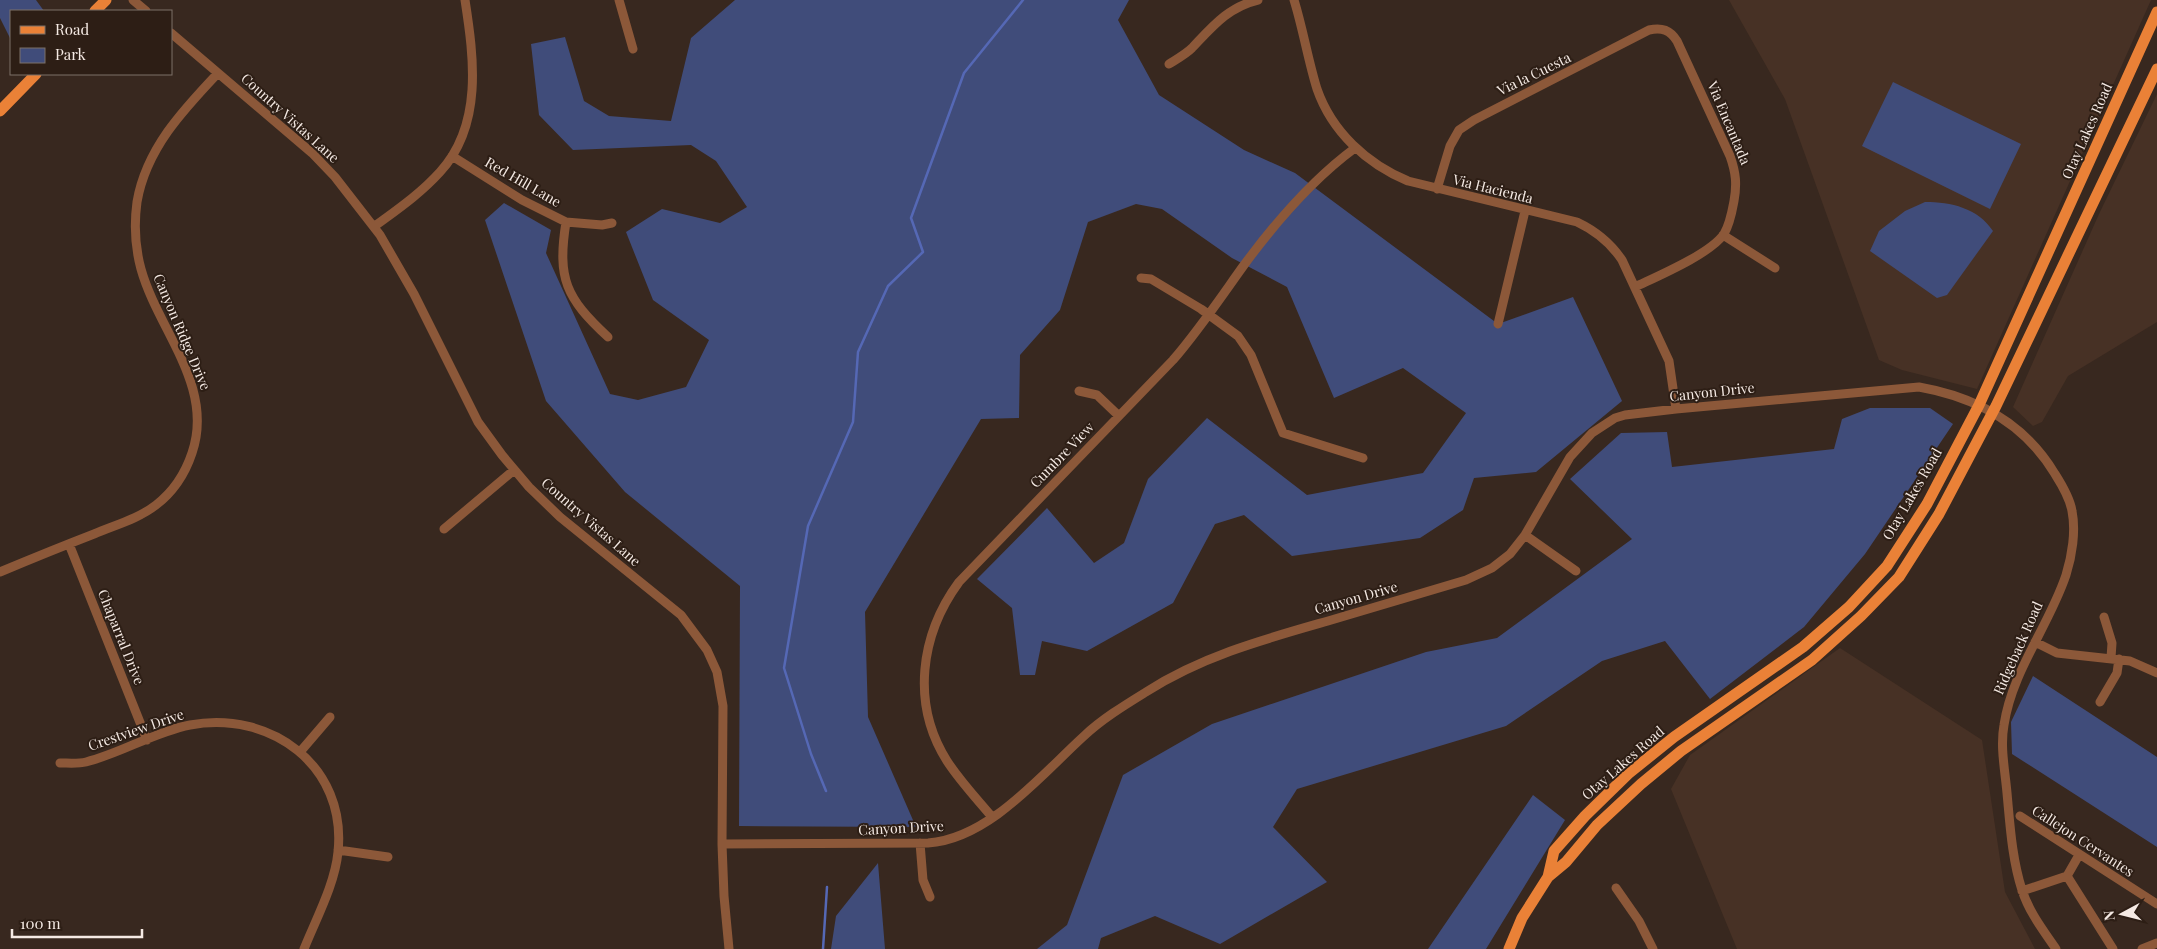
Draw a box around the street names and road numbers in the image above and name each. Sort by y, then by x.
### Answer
street label: Via la Cuesta [1493,48,1574,100]
street label: Country Vistas Lane [237,68,343,167]
street label: Via Encantada [1703,77,1756,167]
street label: Otay Lakes Road [2057,80,2116,182]
street label: Red Hill Lane [482,152,565,211]
street label: Via Hacienda [1450,169,1535,208]
street label: Canyon Ridge Drive [149,271,216,393]
street label: Canyon Drive [1668,378,1755,405]
street label: Cumbre View [1025,418,1098,492]
street label: Otay Lakes Road [1877,444,1946,543]
street label: Country Vistas Lane [538,473,645,570]
street label: Canyon Drive [1312,577,1400,618]
street label: Chaparral Drive [94,586,149,687]
street label: Ridgeback Road [1988,598,2047,697]
street label: Crestview Drive [85,704,186,755]
street label: Otay Lakes Road [1577,721,1668,804]
street label: Callejon Cervantes [2029,800,2138,881]
street label: Canyon Drive [858,816,944,839]

